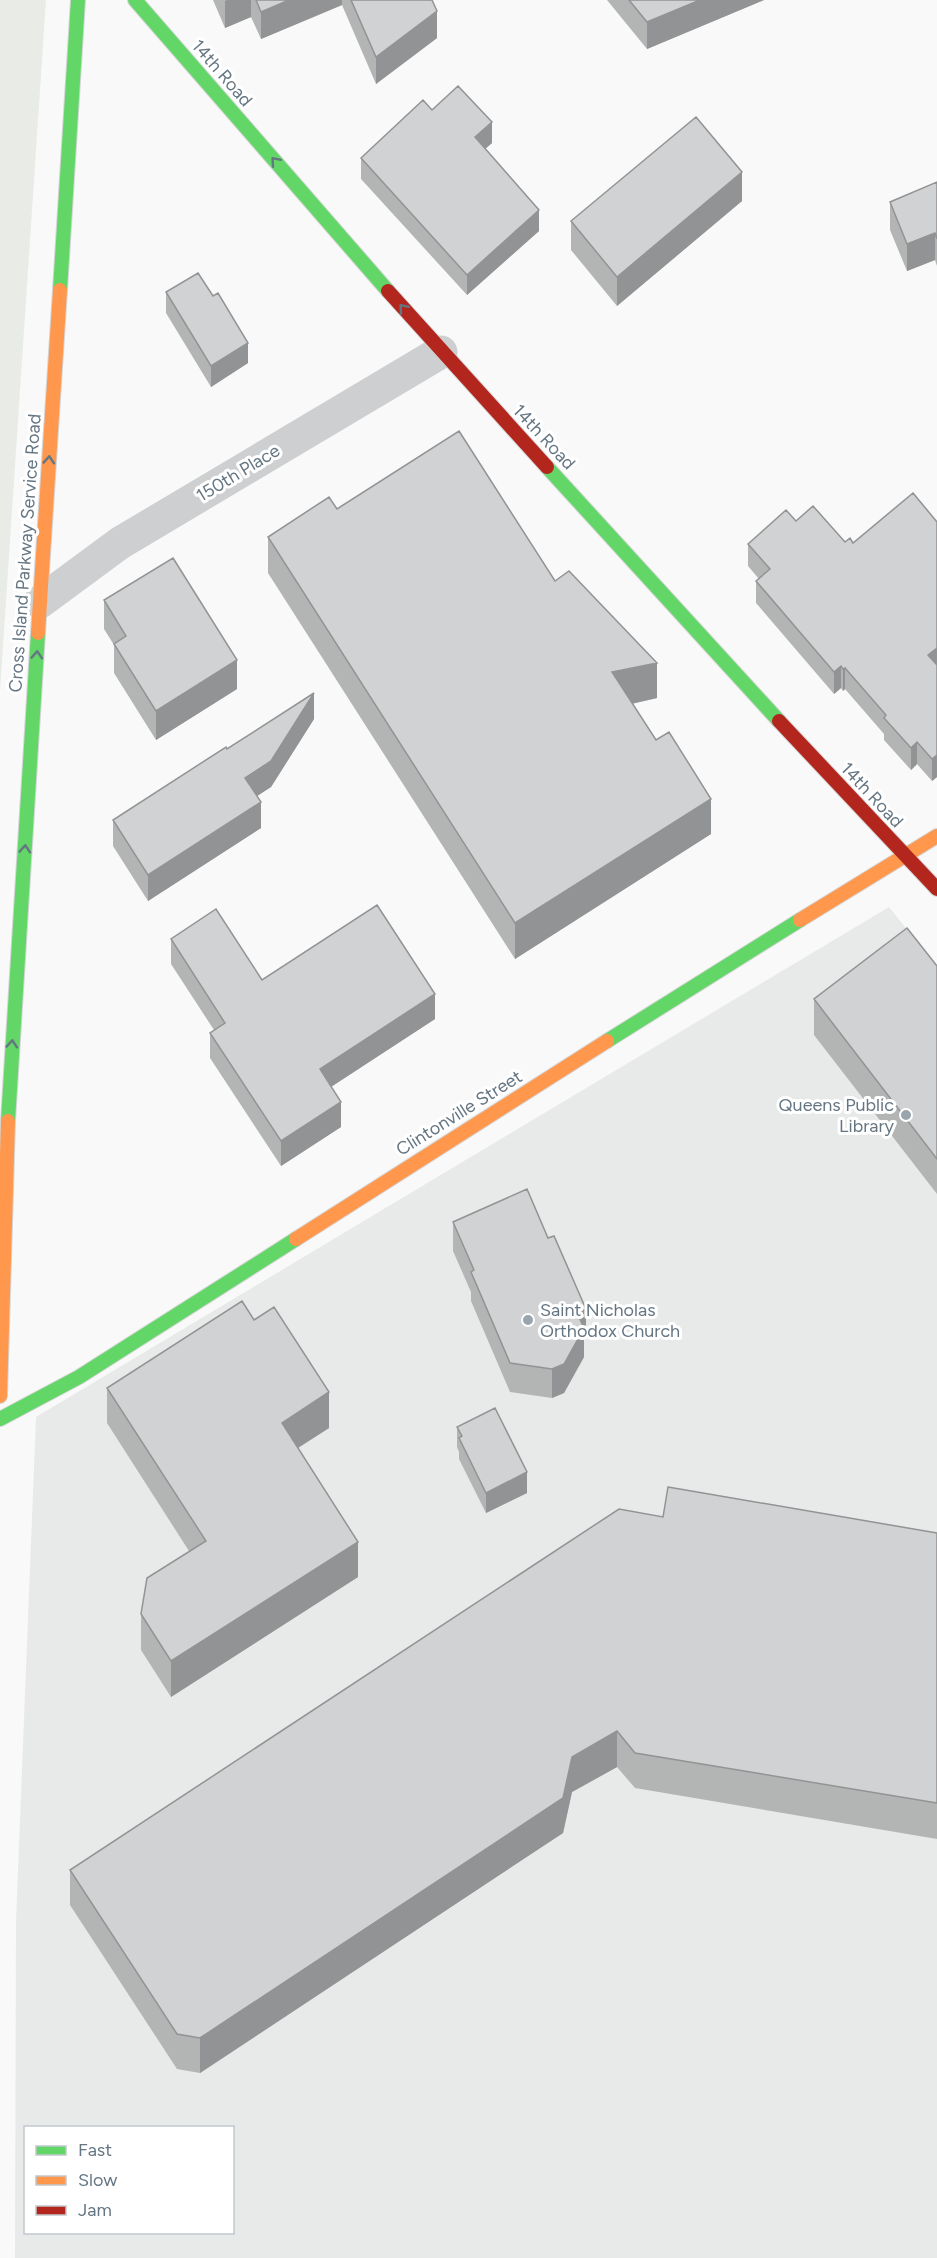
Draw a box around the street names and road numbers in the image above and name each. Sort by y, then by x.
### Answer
street label: 14th Road [187,35,257,111]
street label: 14th Road [508,400,580,474]
street label: Cross Island Parkway Service Road [4,413,46,693]
street label: 150th Place [192,439,284,507]
street label: 14th Road [836,758,908,832]
street label: Clintonville Street [392,1065,526,1161]

